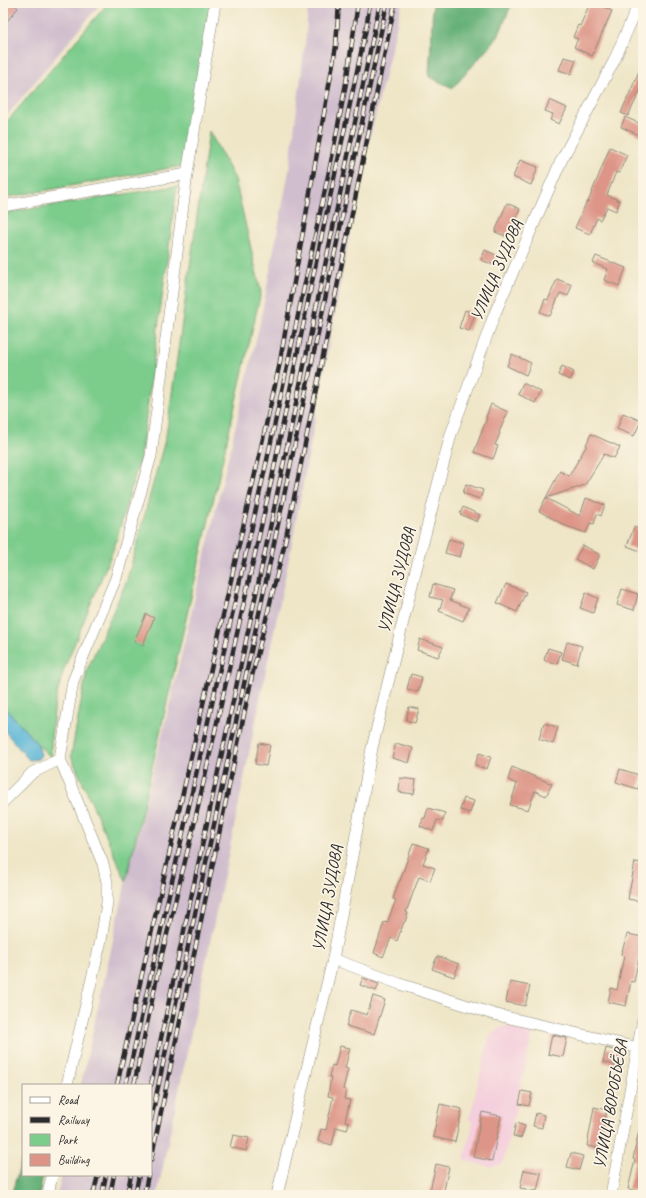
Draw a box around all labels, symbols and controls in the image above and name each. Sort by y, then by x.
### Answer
street label: УЛИЦА ЗУДОВА [466,216,527,324]
street label: УЛИЦА ЗУДОВА [373,525,420,635]
street label: УЛИЦА ЗУДОВА [308,843,347,953]
street label: УЛИЦА ВОРОБЬЁВА [589,1037,632,1170]
legend [22,1084,152,1176]
text: Road [58,1092,80,1108]
text: Railway [58,1112,90,1128]
text: Park [58,1132,79,1148]
text: Building [58,1152,90,1168]

